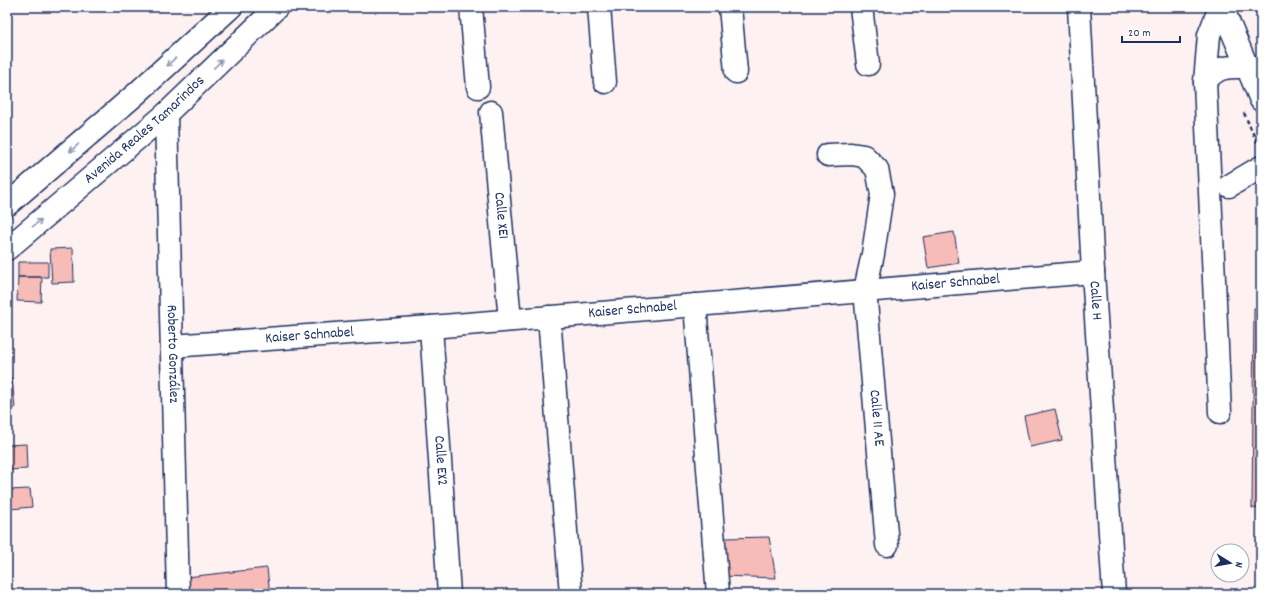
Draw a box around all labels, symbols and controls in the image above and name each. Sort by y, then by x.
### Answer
scale bar [1122,18,1180,44]
text: 20 m [1128,25,1151,42]
one-way arrow [166,57,176,67]
one-way arrow [213,59,223,68]
street label: Avenida Reales Tamarindos [80,71,210,190]
one-way arrow [68,143,79,152]
street label: Calle XE1 [487,191,514,240]
one-way arrow [31,219,42,228]
street label: Kaiser Schnabel [910,269,1001,298]
street label: Calle H [1083,280,1107,321]
street label: Kaiser Schnabel [587,296,678,325]
street label: Roberto González [160,304,184,404]
street label: Kaiser Schnabel [264,322,355,350]
street label: Calle 11 AE [863,389,889,447]
street label: Calle EX2 [427,435,453,487]
north arrow [1210,543,1250,583]
text: N [1229,560,1246,569]

